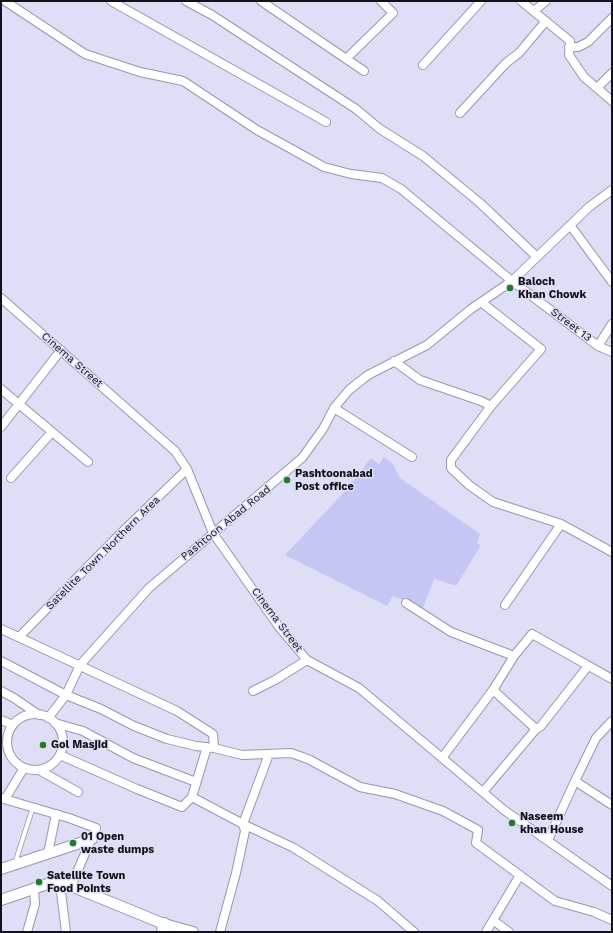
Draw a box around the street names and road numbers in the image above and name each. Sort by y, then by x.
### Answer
street label: Street 13 [548,305,594,345]
street label: Cinema Street [39,330,105,390]
street label: Pashtoon Abad Road [178,483,274,563]
street label: Satellite Town Northern Area [43,493,163,613]
street label: Cinema Street [248,585,306,655]

